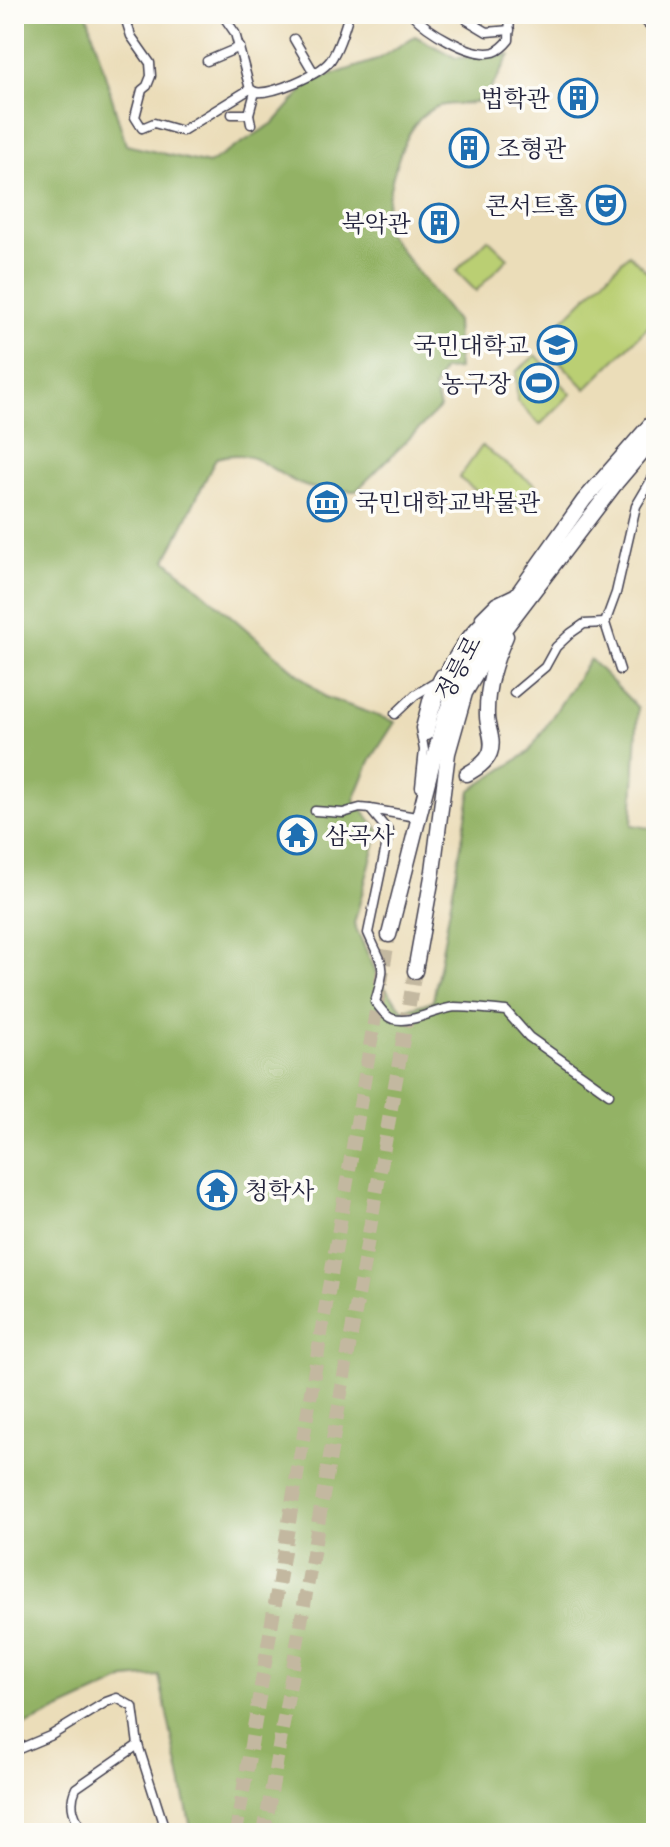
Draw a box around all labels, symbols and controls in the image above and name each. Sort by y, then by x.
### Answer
building icon: 법학관 [557,77,599,119]
place label: 법학관 [480,84,550,113]
building icon: 조형관 [448,127,490,169]
place label: 조형관 [497,134,567,163]
theatre icon: 콘서트홀 [585,184,627,226]
place label: 콘서트홀 [485,191,578,220]
building icon: 북악관 [418,202,460,244]
place label: 북악관 [341,209,411,238]
school or university icon: 국민대학교 [536,324,578,366]
place label: 국민대학교 [413,331,529,360]
sports icon: 농구장 [518,362,560,404]
place label: 농구장 [441,369,512,398]
museum icon: 국민대학교박물관 [306,481,348,523]
place label: 국민대학교박물관 [355,488,540,517]
street label: 정릉로 [429,630,487,706]
temple icon: 삼곡사 [276,814,318,856]
place label: 삼곡사 [325,821,395,850]
temple icon: 청학사 [196,1169,238,1211]
place label: 청학사 [245,1176,315,1205]

